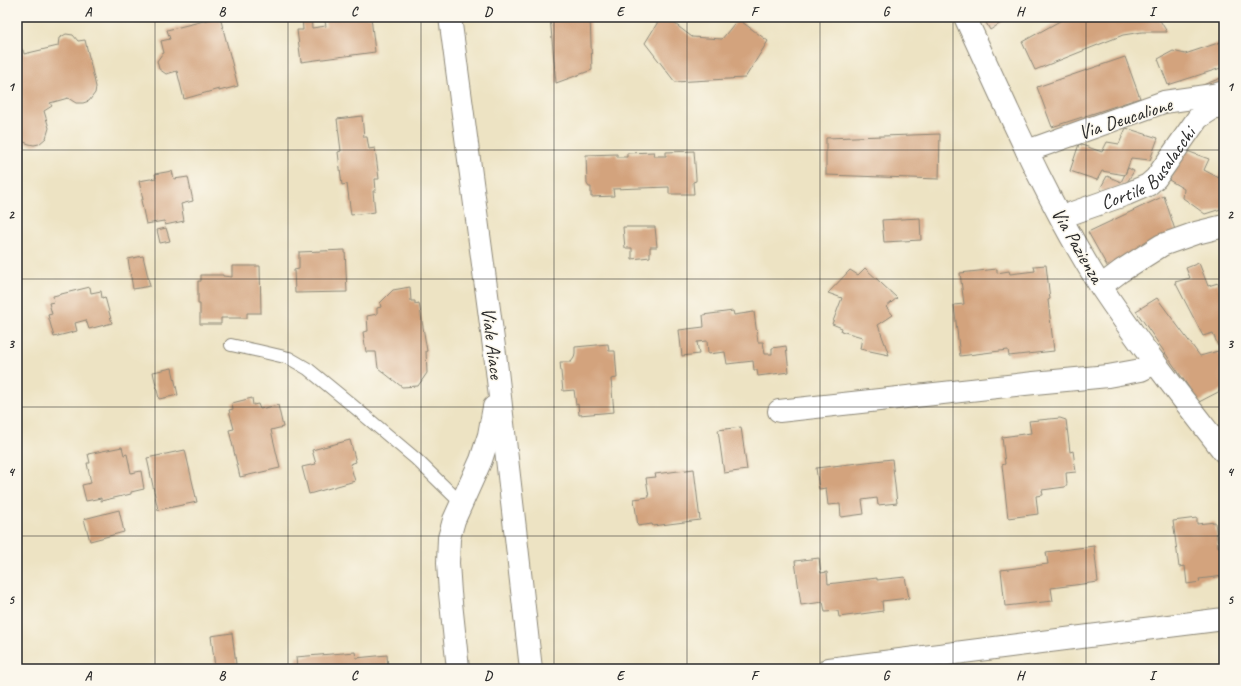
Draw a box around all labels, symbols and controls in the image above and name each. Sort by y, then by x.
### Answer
text: A [85,4,93,20]
text: B [219,4,227,20]
text: C [351,4,359,20]
text: D [484,4,493,20]
text: E [617,4,626,20]
text: F [751,4,760,20]
text: G [883,4,891,20]
text: H [1016,4,1026,20]
text: I [1149,4,1158,20]
text: 1 [8,79,16,95]
text: 1 [1227,79,1235,95]
street label: Via Deucalione [1075,91,1176,145]
street label: Cortile Busalacchi [1097,120,1202,215]
street label: Via Pazienza [1046,203,1110,289]
text: 2 [8,207,15,223]
text: 2 [1227,207,1234,223]
street label: Viale Aiace [476,306,509,382]
text: 3 [8,336,15,352]
text: 3 [1227,336,1234,352]
text: 4 [8,464,16,480]
text: 4 [1227,464,1235,480]
text: 5 [8,592,15,608]
text: 5 [1227,592,1234,608]
text: A [85,668,93,684]
text: B [219,668,227,684]
text: C [351,668,359,684]
text: D [484,668,493,684]
text: E [617,668,626,684]
text: F [751,668,760,684]
text: G [883,668,891,684]
text: H [1016,668,1026,684]
text: I [1149,668,1158,684]

